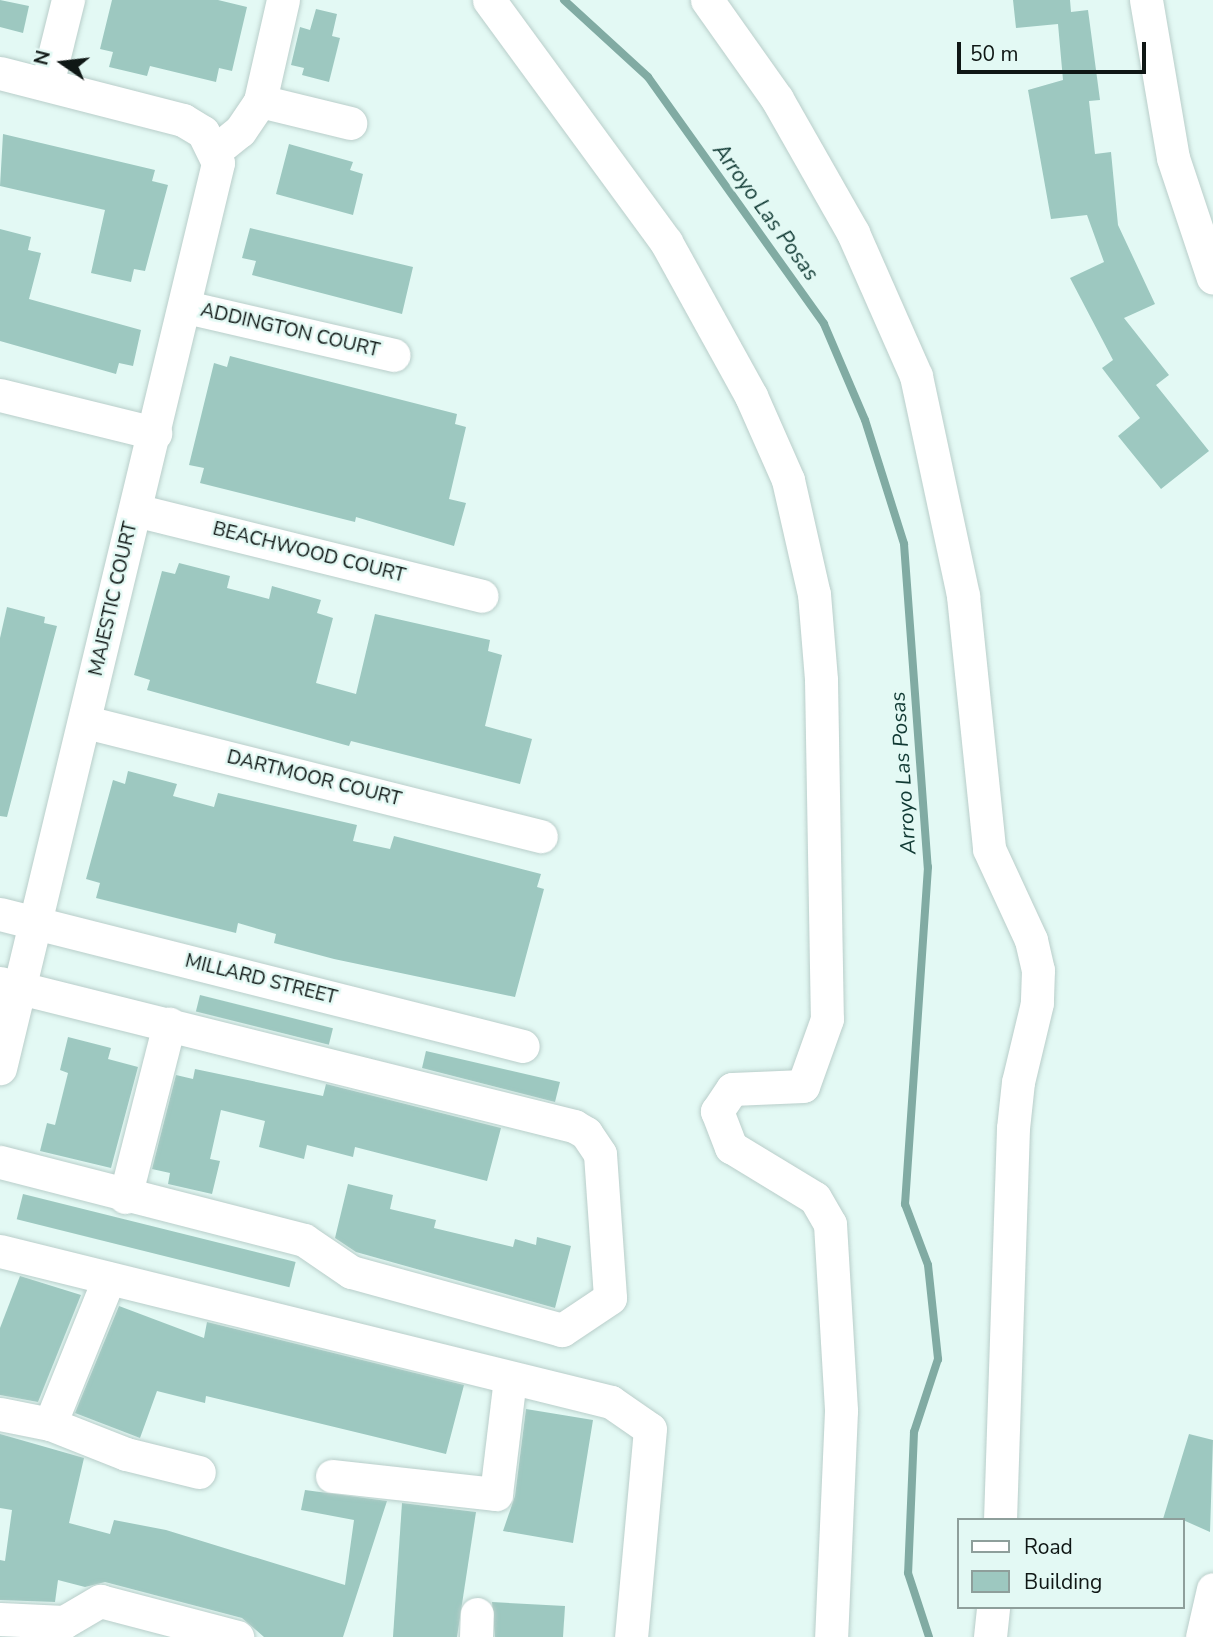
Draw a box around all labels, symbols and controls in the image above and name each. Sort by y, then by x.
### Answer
north arrow [28,28,98,98]
scale bar [961,28,1150,72]
text: 50 m [970,40,1019,68]
text: N [28,48,57,68]
water label: Arroyo Las Posas [708,139,824,285]
street label: ADDINGTON COURT [198,299,382,363]
street label: BEACHWOOD COURT [210,518,408,588]
street label: MAJESTIC COURT [85,520,143,678]
water label: Arroyo Las Posas [885,691,921,855]
street label: DARTMOOR COURT [224,746,404,812]
street label: MILLARD STREET [183,950,339,1010]
legend [958,1518,1185,1609]
text: Road [1024,1533,1073,1561]
text: Building [1024,1568,1102,1596]

